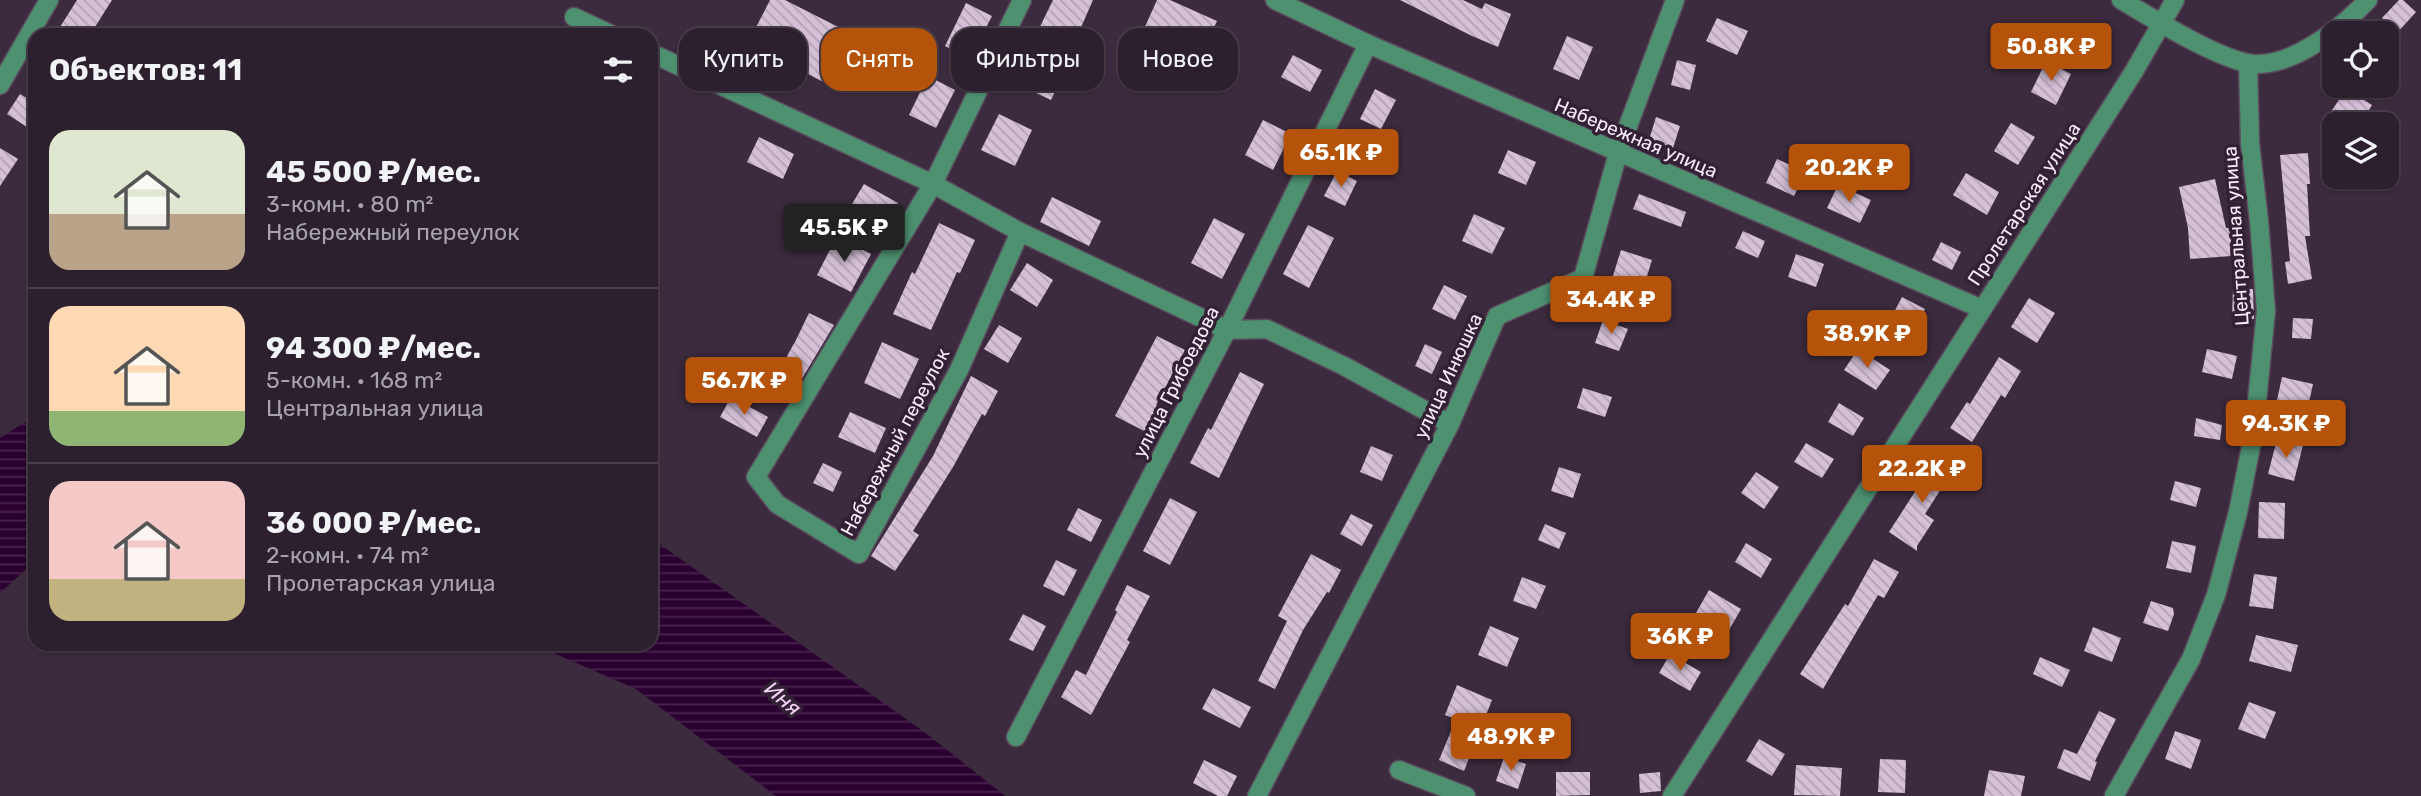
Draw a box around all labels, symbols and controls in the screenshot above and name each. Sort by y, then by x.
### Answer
map controls [2322,21,2399,189]
button: locate [2322,21,2399,98]
pin: 50.8K ₽ [1986,24,2116,83]
chip: Купить [679,28,807,91]
chip: Снять [821,28,937,91]
chip: Фильтры [951,28,1104,91]
chip: Новое [1118,28,1238,91]
text: 50.8K ₽ [2007,32,2095,60]
icon: filters [599,51,637,89]
text: Объектов: 11 [49,52,242,88]
street label: Набережная улица [1551,93,1721,183]
button: layers [2322,112,2399,189]
street label: Пролетарская улица [1963,118,2085,290]
pin: 65.1K ₽ [1276,130,1406,189]
text: 65.1K ₽ [1300,138,1382,166]
pin: 20.2K ₽ [1784,144,1914,204]
street label: Центральная улица [2218,145,2254,327]
text: 20.2K ₽ [1805,153,1893,181]
text: 45 500 ₽/мес. [266,154,481,190]
icon: home [105,158,189,242]
text: 3-комн. · 80 m² [266,190,433,218]
pin: 45.5K ₽ [779,204,909,264]
text: 45.5K ₽ [800,213,888,241]
text: Набережный переулок [266,218,520,246]
pin: 34.4K ₽ [1546,276,1676,336]
text: 34.4K ₽ [1566,285,1656,313]
street label: улица Грибоедова [1128,303,1224,461]
street label: улица Инюшка [1409,310,1487,442]
pin: 38.9K ₽ [1802,310,1932,370]
text: 38.9K ₽ [1823,319,1911,347]
text: 94 300 ₽/мес. [266,330,481,366]
icon: home [105,334,189,418]
street label: Набережный переулок [836,344,954,540]
pin: 56.7K ₽ [679,358,809,417]
text: 5-комн. · 168 m² [266,366,442,394]
text: 56.7K ₽ [701,366,787,394]
text: Центральная улица [266,394,484,422]
pin: 94.3K ₽ [2221,400,2351,460]
text: 94.3K ₽ [2242,409,2330,437]
pin: 22.2K ₽ [1857,446,1987,505]
text: 22.2K ₽ [1878,454,1966,482]
text: 36 000 ₽/мес. [266,505,481,541]
icon: home [105,509,189,593]
text: 2-комн. · 74 m² [266,541,429,569]
text: Пролетарская улица [266,569,496,597]
pin: 36K ₽ [1631,614,1729,673]
text: 36K ₽ [1647,622,1713,650]
water label: Иня [760,676,806,720]
pin: 48.9K ₽ [1446,714,1576,773]
text: 48.9K ₽ [1467,722,1555,750]

